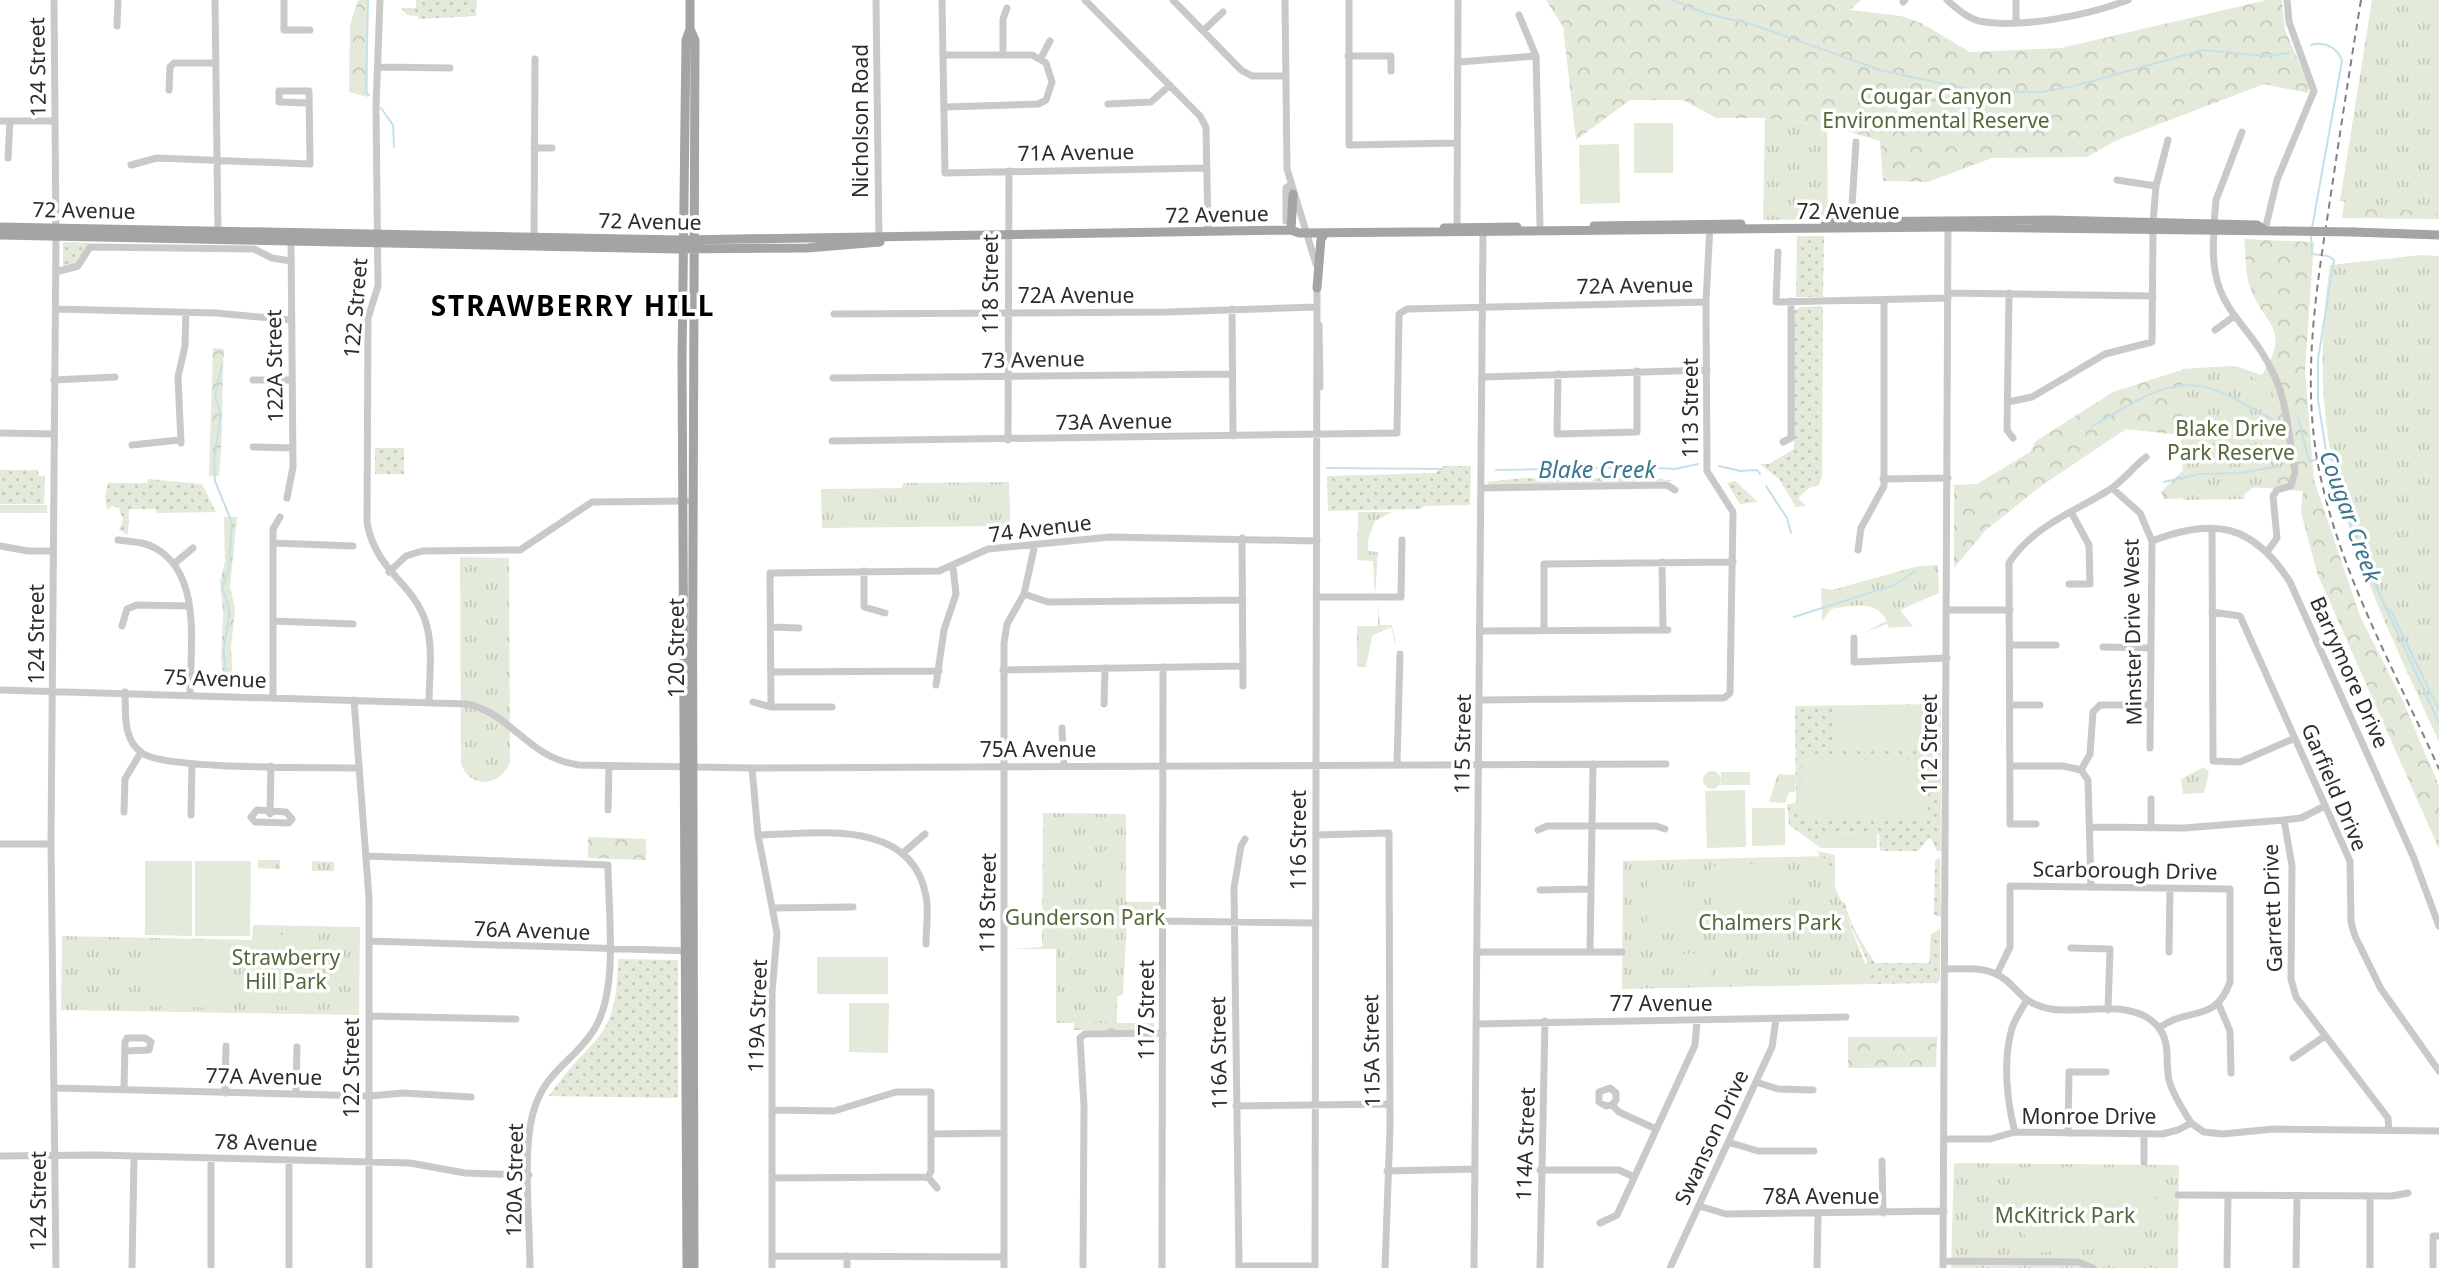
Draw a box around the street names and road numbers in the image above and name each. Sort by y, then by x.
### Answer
street label: 124 Street [22,16,52,117]
street label: Nicholson Road [846,44,874,198]
street label: 71A Avenue [1017,137,1135,167]
street label: 72 Avenue [32,195,136,225]
street label: 72 Avenue [1796,197,1900,225]
street label: 72 Avenue [1165,199,1269,229]
street label: 72 Avenue [598,206,702,236]
street label: 118 Street [976,234,1004,334]
street label: 122 Street [337,256,373,359]
street label: 72A Avenue [1576,270,1694,300]
street label: 72A Avenue [1018,281,1134,309]
street label: 122A Street [259,309,289,423]
street label: 73 Avenue [981,344,1085,374]
street label: 113 Street [1676,358,1704,458]
street label: 73A Avenue [1055,406,1173,436]
street label: 74 Avenue [987,508,1093,548]
street label: Minster Drive West [2116,538,2148,726]
street label: 124 Street [22,584,50,684]
street label: Barrymore Drive [2304,592,2396,752]
street label: 120 Street [662,598,690,698]
street label: 75 Avenue [163,662,267,694]
street label: 115 Street [1447,693,1477,794]
street label: 112 Street [1915,694,1943,794]
street label: Garfield Drive [2296,719,2374,855]
street label: 75A Avenue [980,735,1096,763]
street label: 116 Street [1284,790,1312,890]
street label: Garrett Drive [2256,843,2288,973]
street label: 118 Street [972,852,1002,953]
street label: Scarborough Drive [2032,854,2218,886]
street label: 76A Avenue [473,914,591,946]
street label: 119A Street [741,958,773,1073]
street label: 117 Street [1132,960,1160,1060]
street label: 77 Avenue [1609,989,1713,1017]
street label: 115A Street [1356,994,1386,1108]
street label: 116A Street [1203,996,1233,1110]
street label: 122 Street [337,1018,365,1118]
street label: 77A Avenue [205,1061,323,1091]
street label: Swanson Drive [1667,1065,1755,1209]
street label: 114A Street [1509,1086,1541,1201]
street label: Monroe Drive [2022,1102,2156,1130]
street label: 120A Street [499,1123,529,1237]
street label: 78 Avenue [214,1127,318,1157]
street label: 124 Street [24,1151,52,1251]
street label: 78A Avenue [1763,1182,1879,1210]

